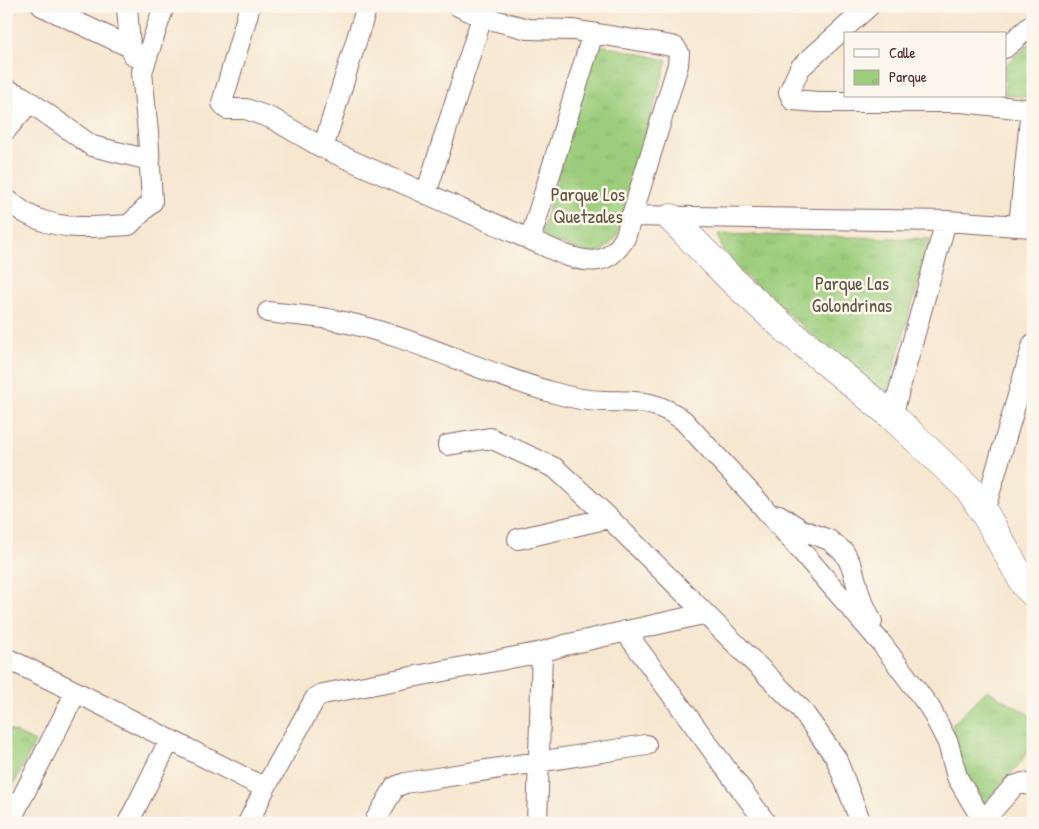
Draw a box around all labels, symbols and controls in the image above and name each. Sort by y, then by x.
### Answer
legend [844,32,1006,98]
text: Calle [889,42,916,63]
text: Parque [889,66,927,87]
park label: Parque Los Quetzales [551,181,625,229]
park label: Parque Las Golondrinas [812,270,892,318]

